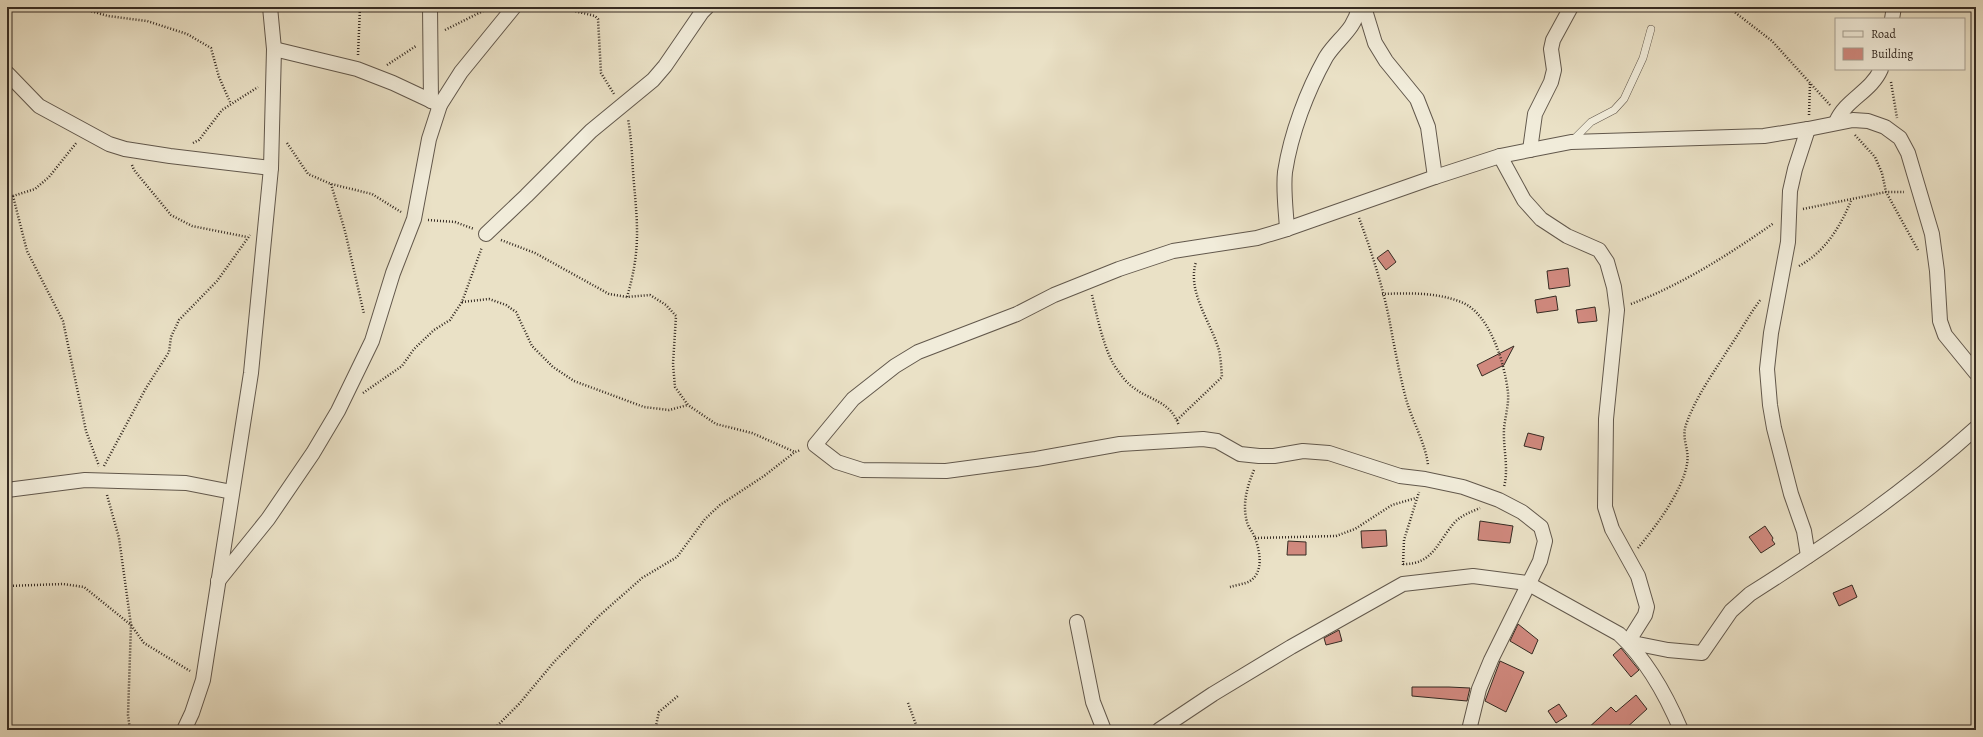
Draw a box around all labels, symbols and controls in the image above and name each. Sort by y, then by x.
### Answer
legend [1835,18,1965,70]
text: Road [1871,26,1897,42]
text: Building [1871,46,1913,62]

